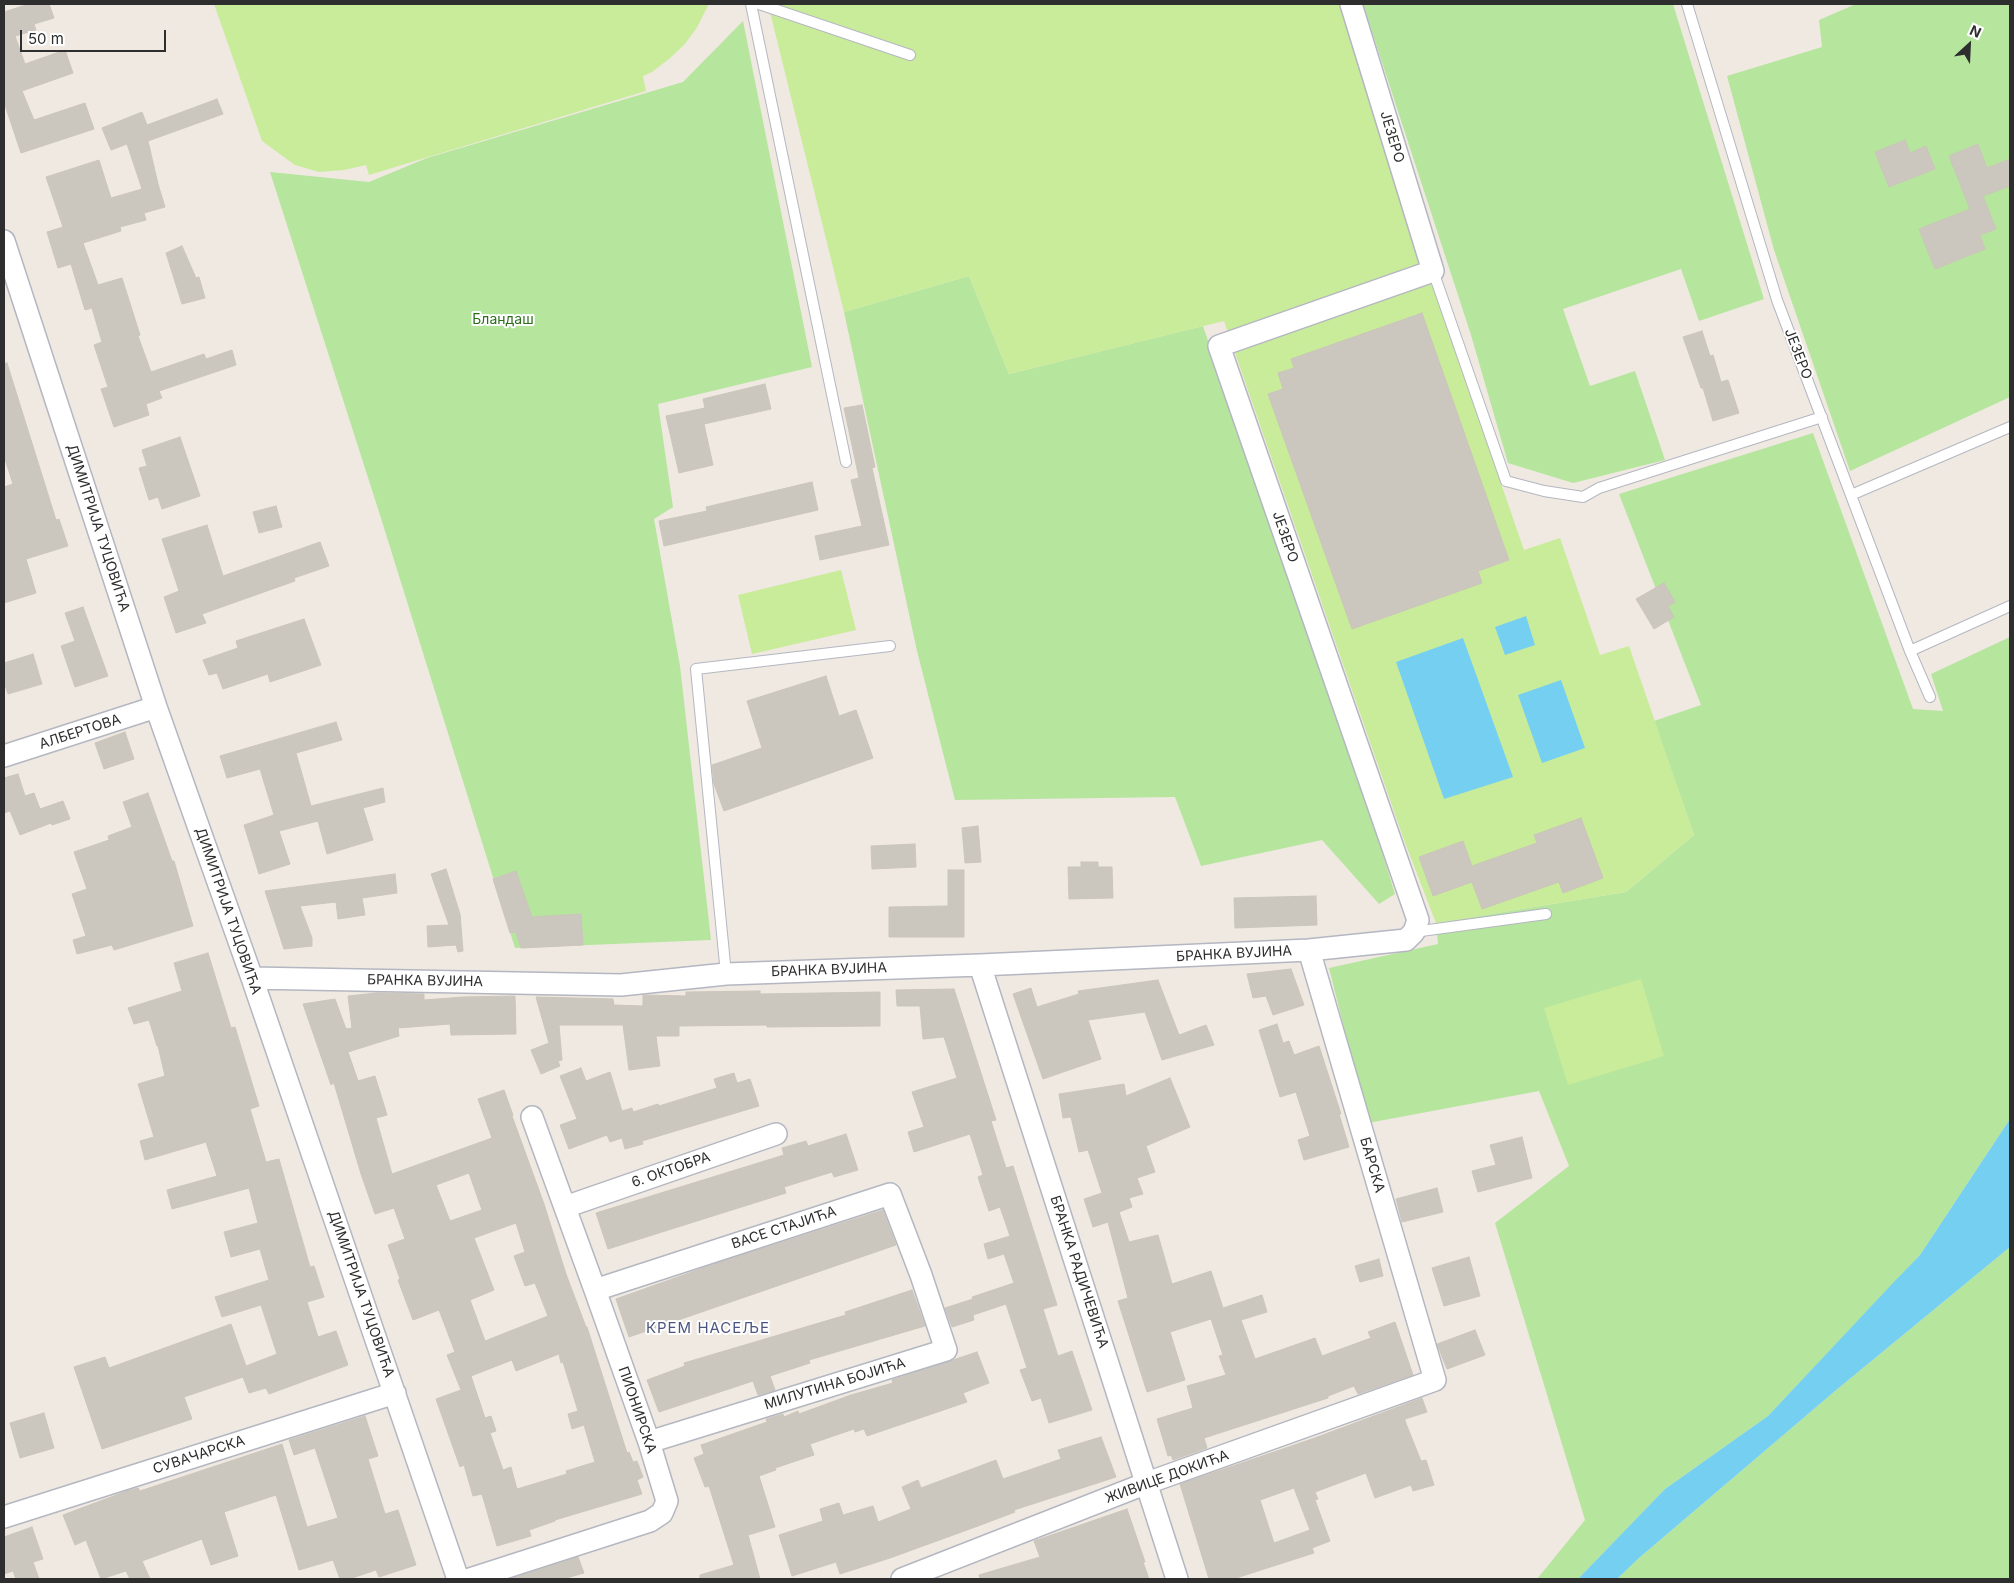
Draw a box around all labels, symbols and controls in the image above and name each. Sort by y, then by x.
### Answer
scale bar [22,20,169,52]
north arrow [1944,20,1994,70]
text: N [1967,21,1984,41]
text: 50 m [28,29,64,48]
street label: ЈЕЗЕРО [1376,109,1408,165]
park label: Бландаш [472,312,534,328]
street label: ЈЕЗЕРО [1781,326,1815,382]
street label: ДИМИТРИЈА ТУЦОВИЋА [63,442,133,614]
street label: ЈЕЗЕРО [1268,509,1302,565]
street label: АЛБЕРТОВА [37,711,123,753]
street label: ДИМИТРИЈА ТУЦОВИЋА [192,825,264,997]
street label: БРАНКА ВУЈИНА [1176,943,1292,965]
street label: БРАНКА ВУЈИНА [771,960,887,980]
street label: БРАНКА ВУЈИНА [367,972,483,990]
street label: БАРСКА [1356,1135,1388,1195]
street label: 6. ОКТОБРА [629,1149,713,1191]
street label: БРАНКА РАДИЧЕВИЋА [1046,1194,1112,1350]
street label: ВАСЕ СТАЈИЋА [729,1203,839,1253]
street label: ДИМИТРИЈА ТУЦОВИЋА [325,1208,397,1380]
district label: КРЕМ НАСЕЉЕ [645,1319,771,1337]
street label: МИЛУТИНА БОЈИЋА [762,1355,908,1413]
street label: ПИОНИРСКА [614,1364,660,1456]
street label: СУВАЧАРСКА [151,1432,247,1478]
street label: ЖИВИЦЕ ДОКИЋА [1103,1447,1231,1507]

